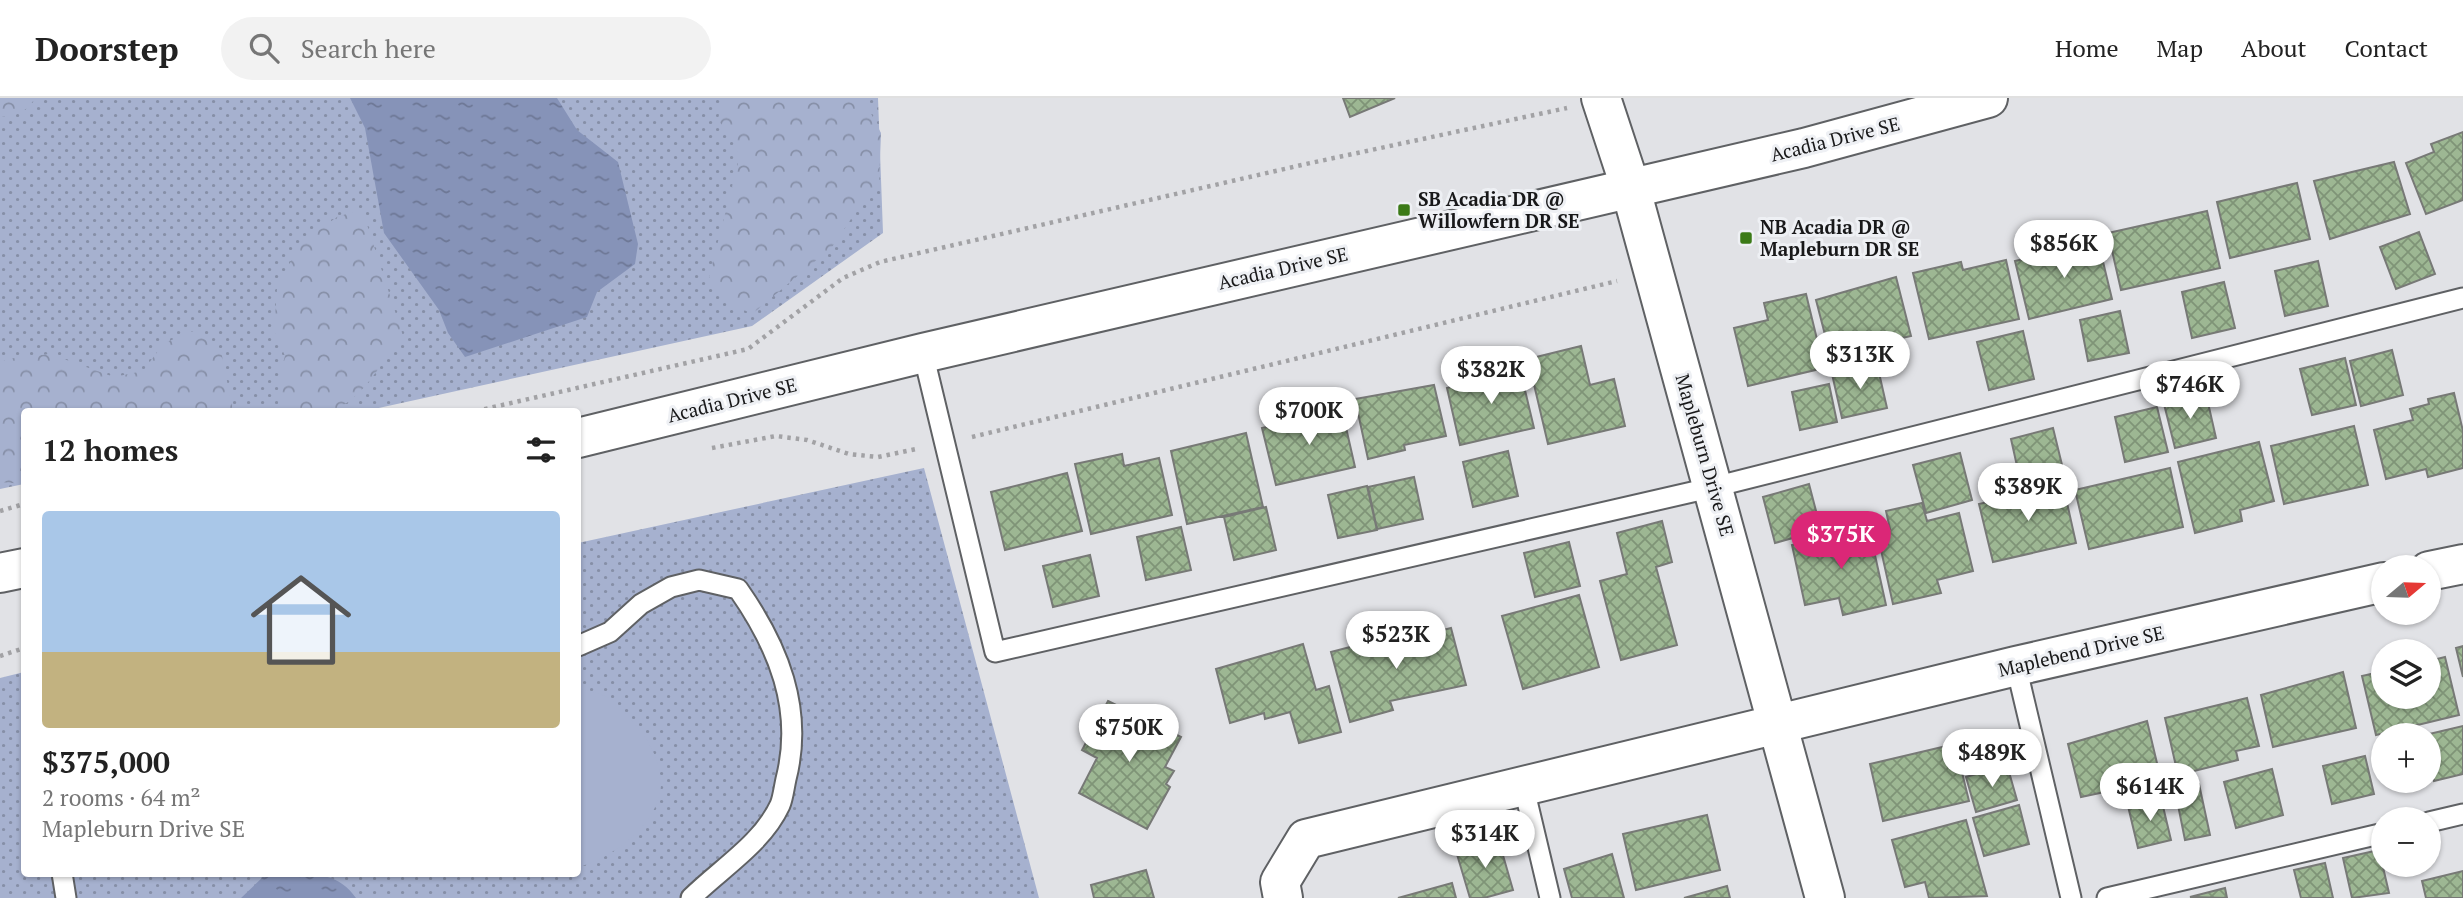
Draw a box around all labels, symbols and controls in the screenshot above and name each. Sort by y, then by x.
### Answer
search box [221,17,711,80]
text: Doorstep [35,27,179,70]
icon: search [245,29,283,67]
text: Search here [301,31,436,65]
text: Home [2055,32,2119,64]
text: Map [2157,32,2203,64]
text: About [2241,32,2307,64]
text: Contact [2345,32,2428,64]
street label: Acadia Drive SE [1768,110,1902,167]
place label: SB Acadia DR @ Willowfern DR SE [1418,186,1579,233]
marker: SB Acadia DR @ Willowfern DR SE [1396,202,1412,218]
place label: NB Acadia DR @ Mapleburn DR SE [1760,214,1919,261]
pin: $856K [2015,220,2113,280]
text: $856K [2030,227,2098,258]
marker: NB Acadia DR @ Mapleburn DR SE [1738,230,1754,246]
street label: Acadia Drive SE [1216,240,1350,295]
pin: $313K [1811,331,1909,391]
text: $313K [1826,338,1894,369]
pin: $382K [1442,346,1540,406]
text: $382K [1457,353,1525,384]
pin: $746K [2141,362,2239,421]
text: $746K [2156,368,2224,399]
street label: Acadia Drive SE [665,371,799,428]
street label: Mapleburn Drive SE [1670,371,1741,539]
pin: $700K [1260,388,1358,447]
text: $700K [1275,394,1343,425]
text: 12 homes [42,430,178,470]
icon: filters [522,431,560,469]
pin: $389K [1979,464,2077,523]
text: $389K [1994,470,2062,501]
pin: $375K [1792,512,1890,571]
text: $375K [1807,518,1875,549]
north arrow [2371,555,2441,625]
map controls [2371,555,2441,877]
icon: home [238,557,364,683]
pin: $523K [1347,612,1445,671]
text: $523K [1362,618,1430,649]
street label: Maplebend Drive SE [1995,619,2166,682]
button: layers [2371,639,2441,709]
pin: $750K [1080,704,1178,764]
text: $750K [1095,711,1163,742]
button: + [2371,723,2441,793]
pin: $489K [1943,730,2041,789]
text: $489K [1958,736,2026,767]
text: $375,000 [42,742,170,782]
pin: $614K [2101,764,2199,823]
text: $614K [2116,770,2184,801]
text: 2 rooms · 64 m² [42,782,201,813]
button: − [2371,807,2441,877]
pin: $314K [1436,810,1534,870]
text: Mapleburn Drive SE [42,813,245,844]
text: $314K [1451,817,1519,848]

